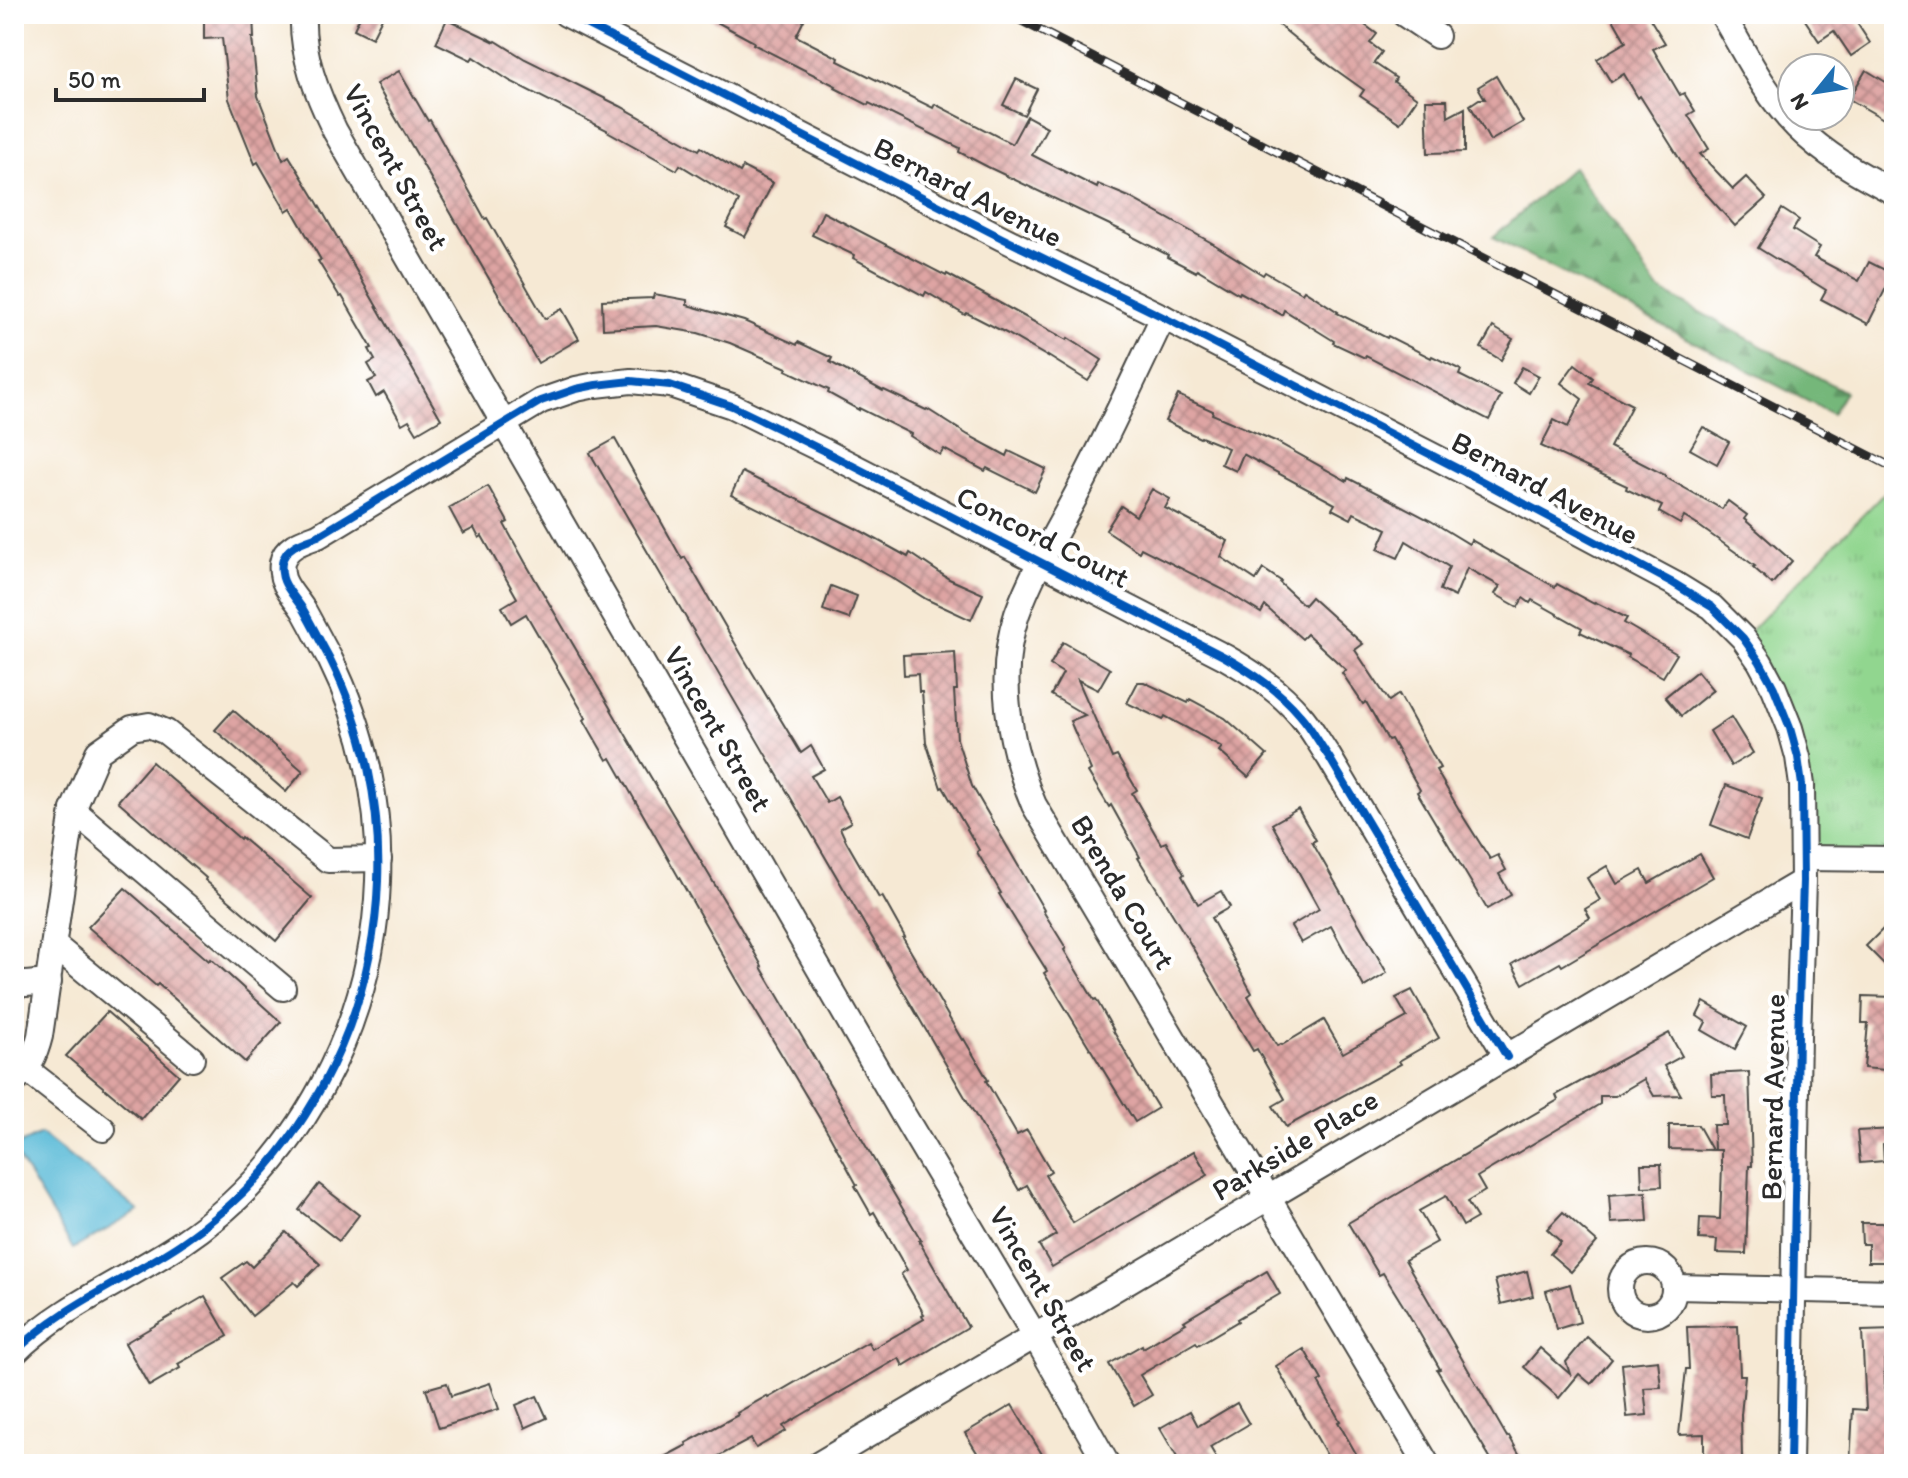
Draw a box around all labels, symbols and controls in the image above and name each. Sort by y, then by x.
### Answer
scale bar [56,52,204,102]
north arrow [1776,52,1856,132]
text: 50 m [68,65,121,94]
street label: Vincent Street [335,77,457,257]
text: N [1784,89,1815,115]
street label: Bernard Avenue [868,128,1069,255]
street label: Bernard Avenue [1445,423,1645,552]
street label: Concord Court [950,477,1136,596]
street label: Vincent Street [656,639,781,818]
street label: Brenda Court [1063,808,1184,976]
street label: Bernard Avenue [1752,993,1793,1201]
street label: Parkside Place [1205,1080,1385,1209]
street label: Vincent Street [981,1199,1106,1378]

